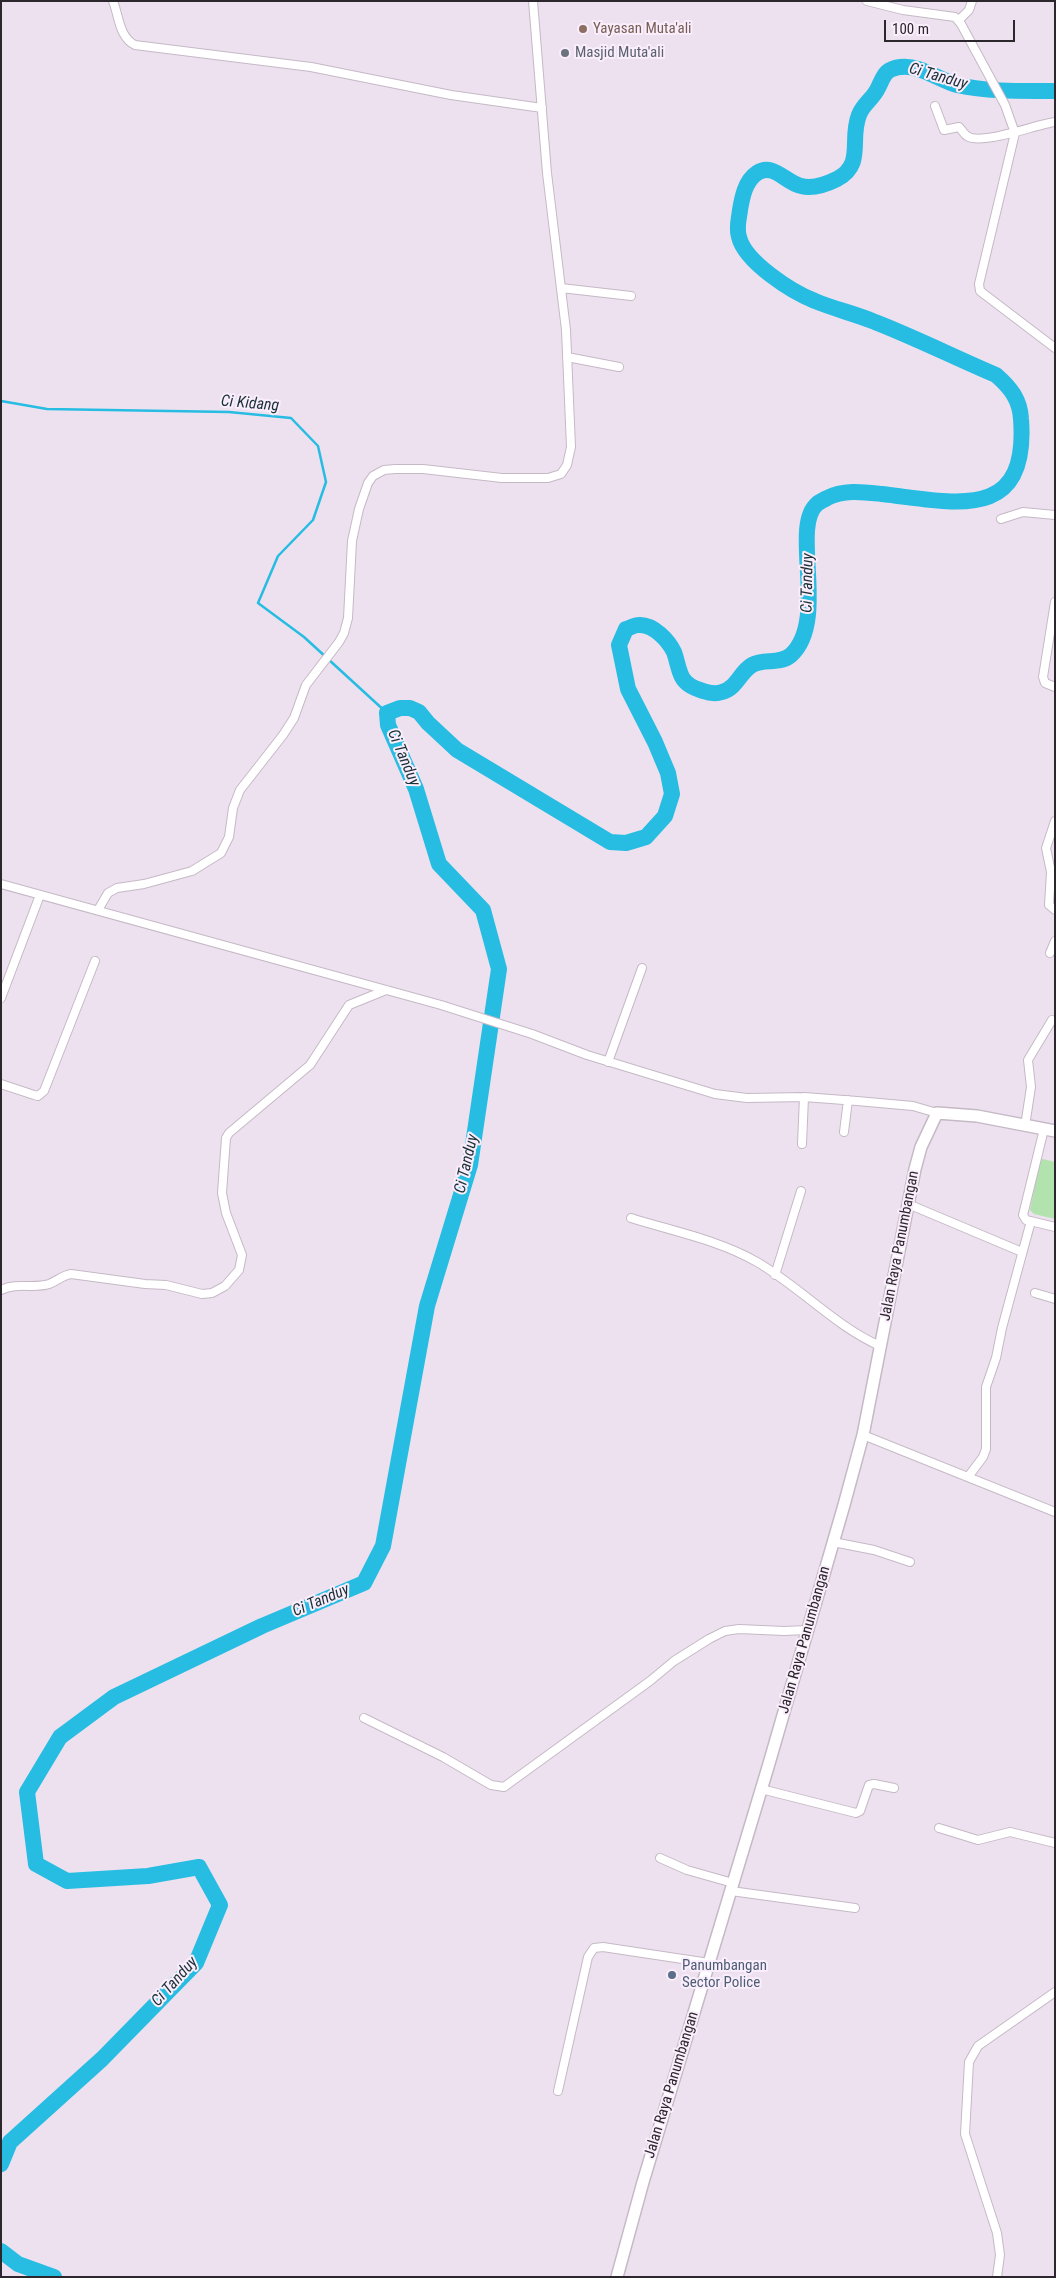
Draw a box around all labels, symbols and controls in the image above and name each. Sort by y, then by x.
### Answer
scale bar [886,10,1017,42]
place label: Yayasan Muta'ali [593,20,692,38]
text: 100 m [892,20,929,38]
marker: Yayasan Muta'ali [577,23,589,35]
place label: Masjid Muta'ali [575,44,664,62]
marker: Masjid Muta'ali [559,47,571,59]
water label: Ci Tanduy [907,60,969,94]
water label: Ci Kidang [220,392,280,416]
water label: Ci Tanduy [798,553,818,613]
water label: Ci Tanduy [382,727,424,789]
water label: Ci Tanduy [451,1133,483,1195]
street label: Jalan Raya Panumbangan [877,1169,923,1323]
street label: Jalan Raya Panumbangan [775,1564,835,1716]
water label: Ci Tanduy [290,1580,352,1622]
water label: Ci Tanduy [148,1953,202,2011]
place label: Panumbangan Sector Police [682,1957,767,1992]
marker: Panumbangan Sector Police [666,1969,678,1981]
street label: Jalan Raya Panumbangan [641,2009,703,2161]

